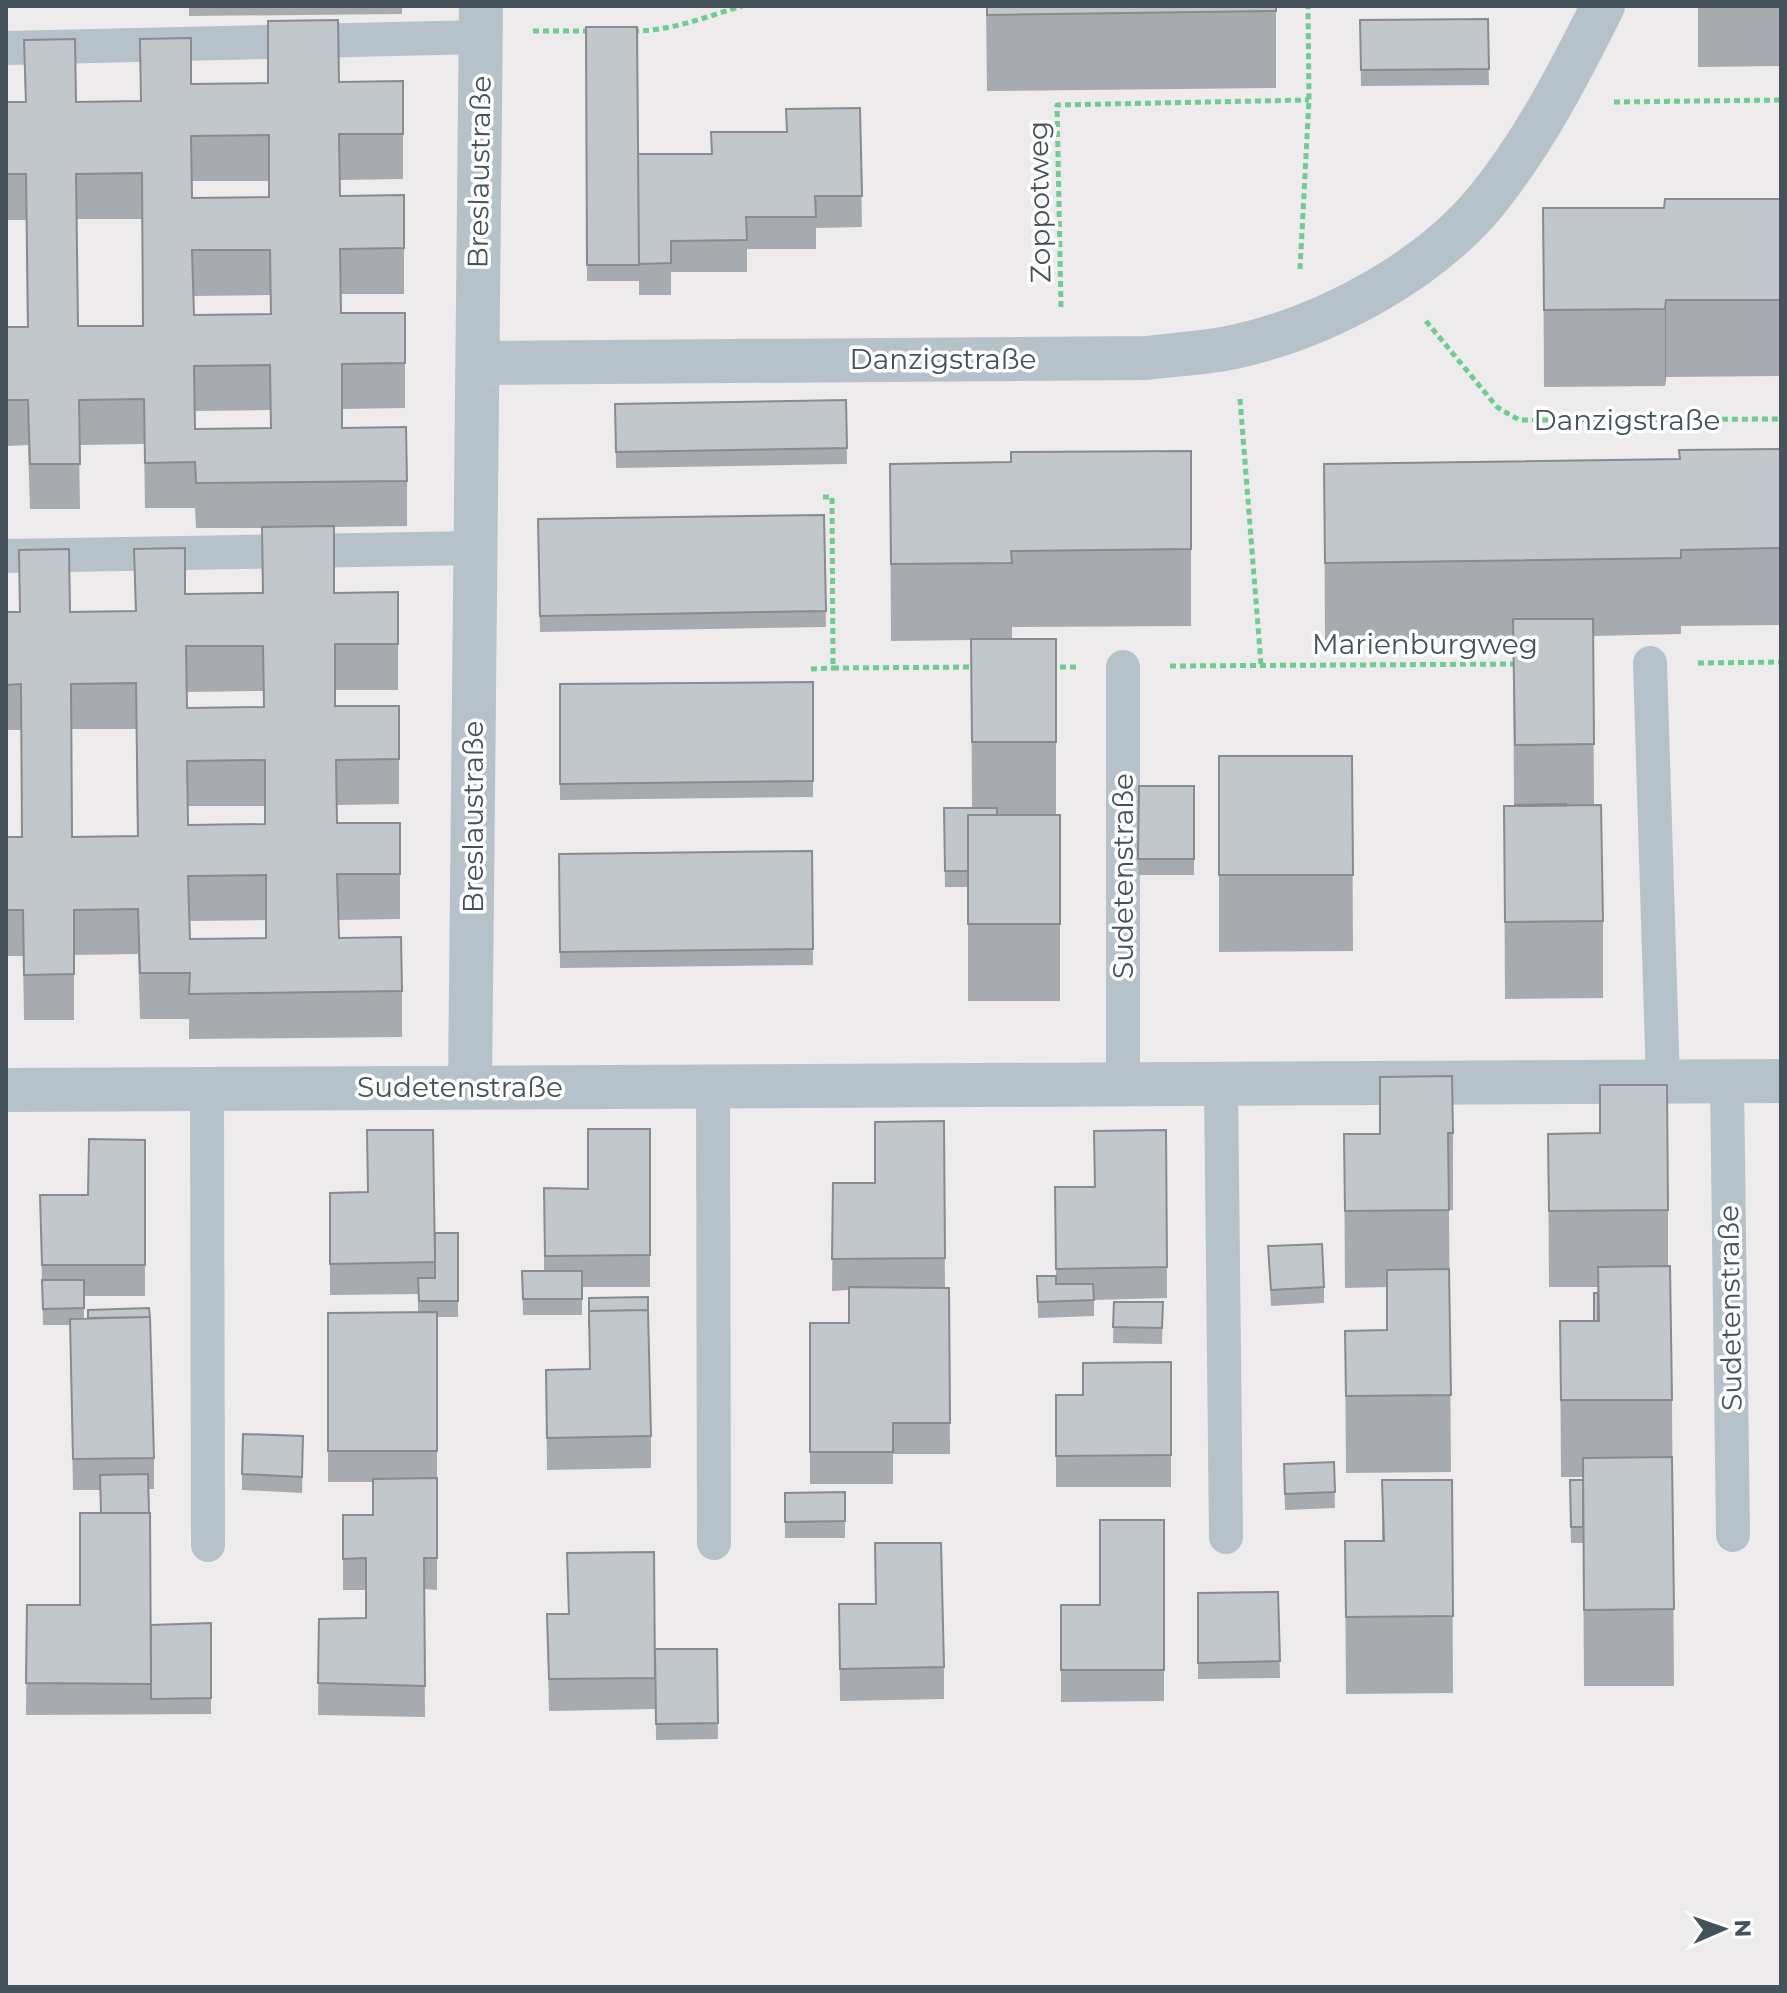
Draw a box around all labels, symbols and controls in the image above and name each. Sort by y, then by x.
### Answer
street label: Breslaustraße [460,75,498,269]
street label: Zoppotweg [1021,121,1057,283]
street label: Danzigstraße [850,342,1036,376]
street label: Danzigstraße [1534,403,1720,437]
street label: Marienburgweg [1312,627,1538,661]
street label: Breslaustraße [456,721,490,913]
street label: Sudetenstraße [1106,773,1140,979]
street label: Sudetenstraße [357,1070,563,1104]
street label: Sudetenstraße [1711,1205,1749,1411]
north arrow [1683,1889,1763,1969]
text: N [1729,1919,1756,1938]

